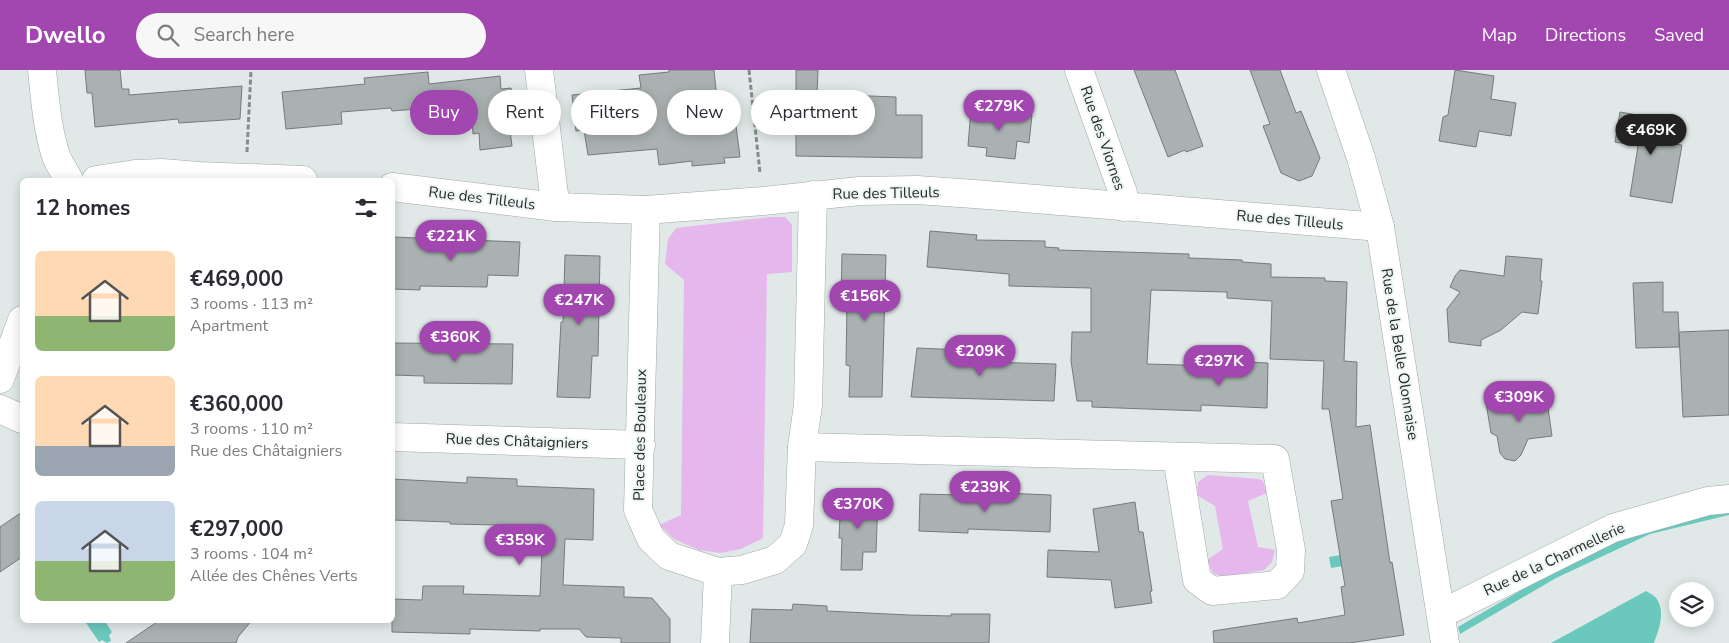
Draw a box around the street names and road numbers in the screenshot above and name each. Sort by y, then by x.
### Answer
street label: Rue des Viornes [1076,83,1130,193]
street label: Rue des Tilleuls [427,182,537,214]
street label: Rue des Tilleuls [832,182,940,204]
street label: Rue des Tilleuls [1236,205,1344,235]
street label: Rue de la Belle Olonnaise [1377,267,1423,441]
street label: Place des Bouleaux [629,369,651,501]
street label: Rue des Châtaigniers [445,429,589,453]
street label: Rue de la Charmellerie [1480,517,1628,600]

